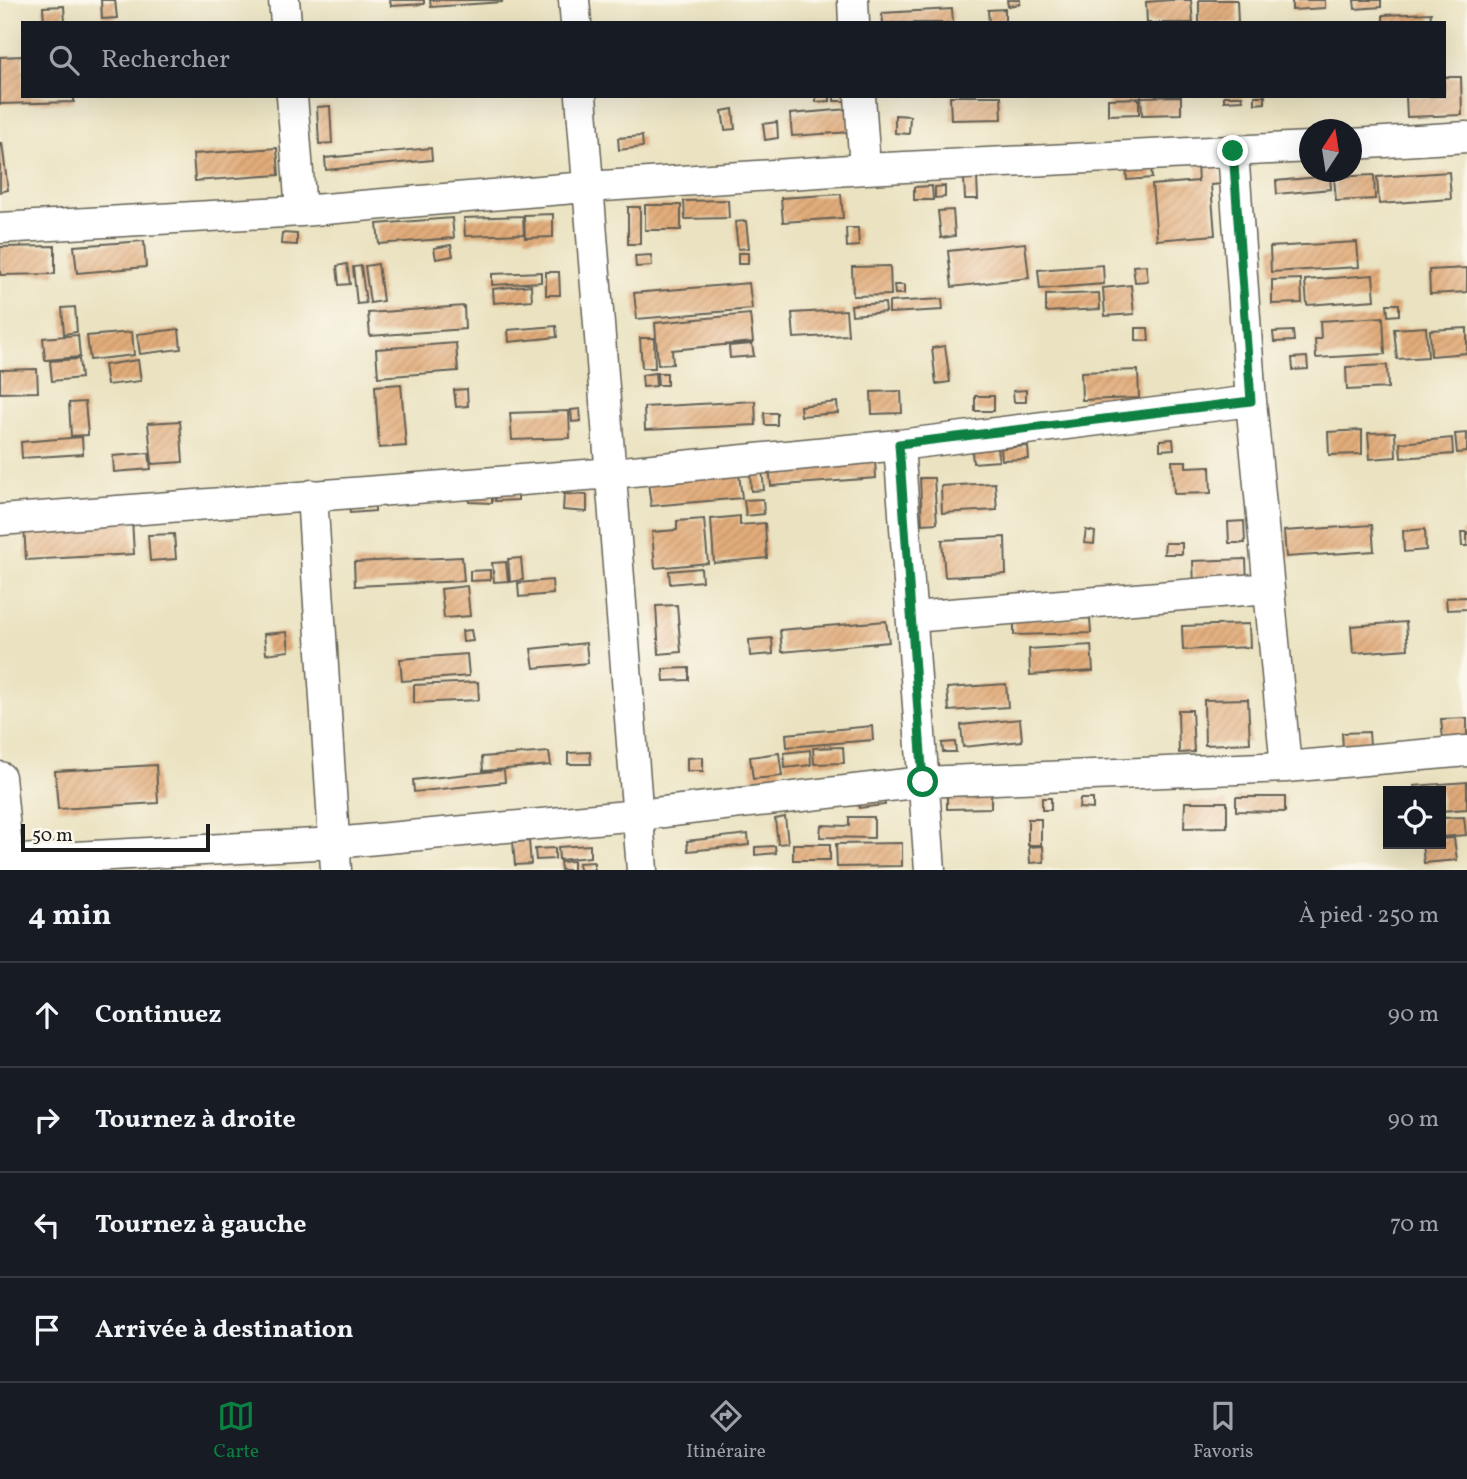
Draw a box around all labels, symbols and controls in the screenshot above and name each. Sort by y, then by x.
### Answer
search box [21,21,1446,98]
icon: search [45,41,83,79]
text: Rechercher [101,42,230,78]
north arrow [1299,119,1362,182]
route end [1217,135,1248,166]
route start [907,766,938,797]
map controls [1383,786,1446,849]
button: locate [1383,786,1446,849]
scale bar [21,821,210,853]
text: 50 m [32,823,73,849]
text: 4 min [28,895,112,937]
text: À pied · 250 m [1299,900,1439,932]
icon: ahead [28,996,66,1034]
text: Continuez [95,997,221,1033]
text: 90 m [1388,999,1439,1031]
icon: right [28,1101,66,1139]
text: Tournez à droite [95,1102,296,1138]
text: 90 m [1388,1104,1439,1136]
icon: left [28,1206,66,1244]
text: Tournez à gauche [95,1207,307,1243]
text: 70 m [1390,1209,1439,1241]
icon: arrive [28,1311,66,1349]
text: Arrivée à destination [95,1312,354,1348]
tab: Carte [214,1397,259,1465]
tab: Itinéraire [686,1397,766,1465]
tab: Favoris [1193,1397,1253,1465]

